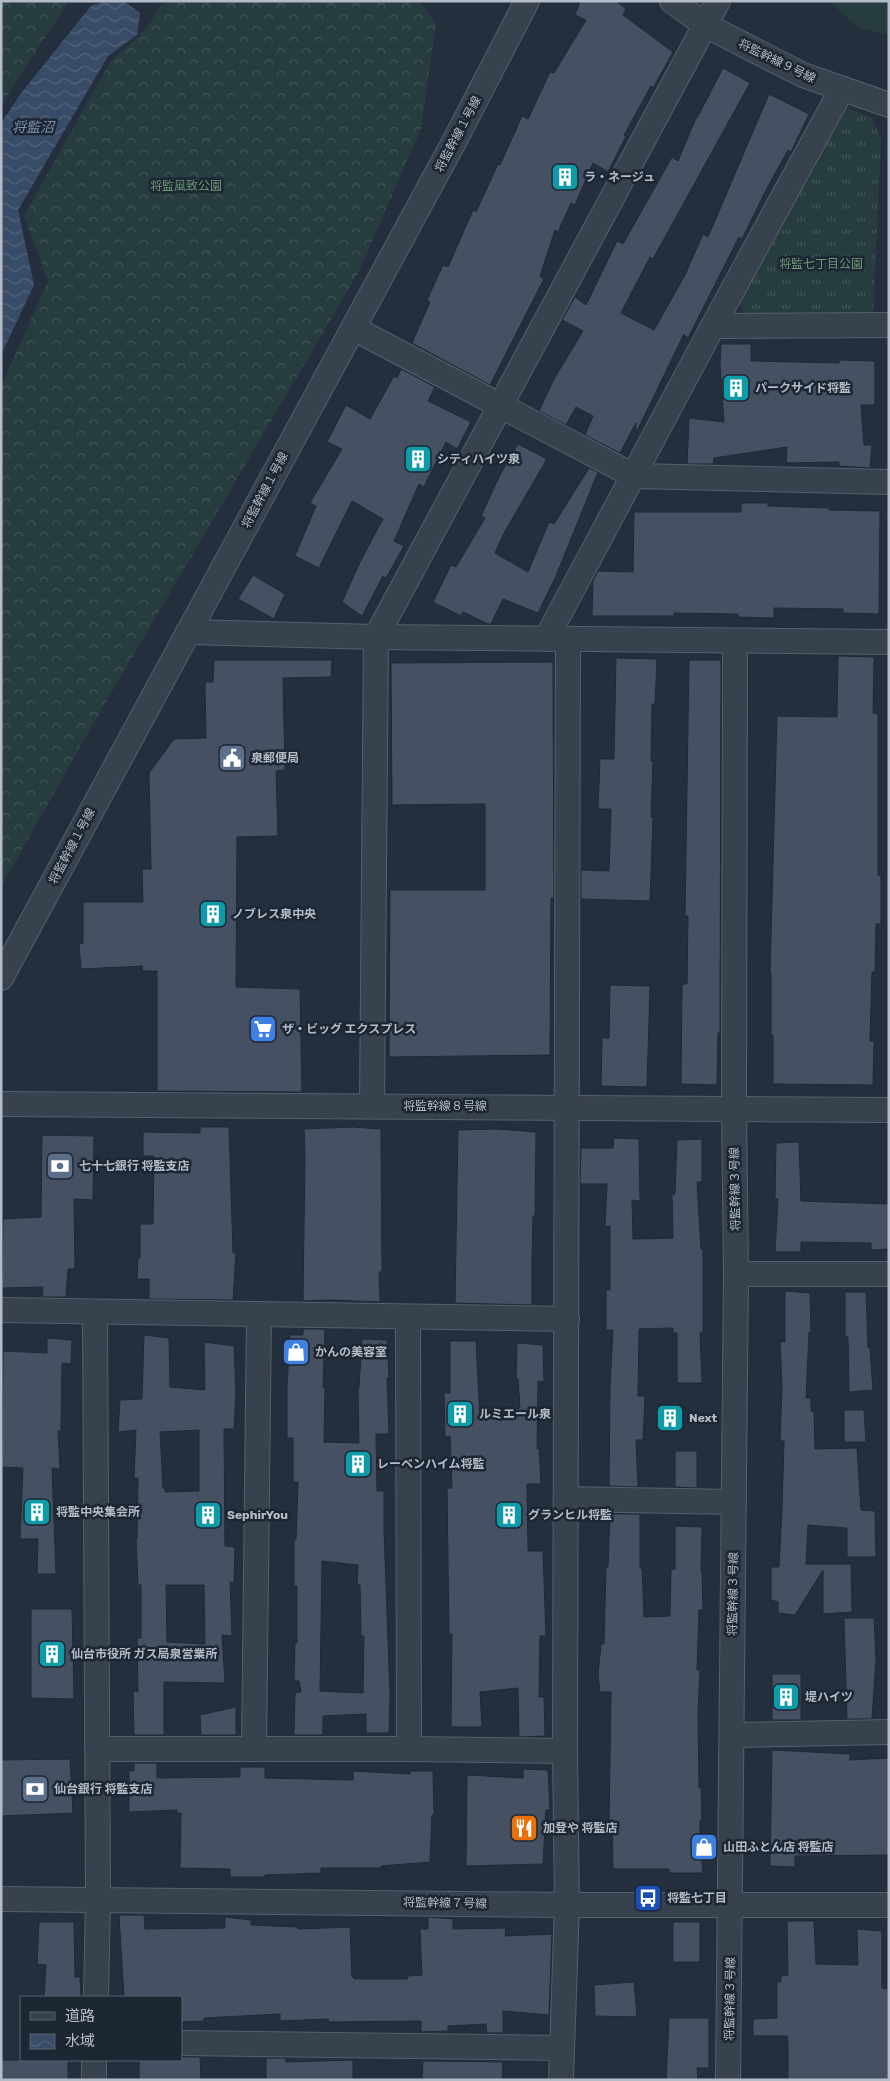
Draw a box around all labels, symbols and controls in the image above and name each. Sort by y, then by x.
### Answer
street label: 将監幹線９号線 [736,36,818,86]
street label: 将監幹線１号線 [432,94,484,174]
water label: 将監沼 [12,119,56,136]
building icon: ラ・ネージュ [550,162,580,192]
place label: ラ・ネージュ [584,170,655,184]
park label: 将監風致公園 [150,179,222,193]
park label: 将監七丁目公園 [779,257,863,271]
building icon: パークサイド将監 [721,373,751,403]
place label: パークサイド将監 [755,381,851,395]
building icon: シティハイツ泉 [403,444,433,474]
street label: 将監幹線１号線 [239,450,291,530]
place label: シティハイツ泉 [437,452,520,466]
public building icon: 泉郵便局 [217,743,247,773]
place label: 泉郵便局 [251,751,299,765]
street label: 将監幹線１号線 [46,806,98,886]
building icon: ノブレス泉中央 [198,899,228,929]
place label: ノブレス泉中央 [232,907,316,921]
supermarket icon: ザ・ビッグ エクスプレス [248,1014,278,1044]
place label: ザ・ビッグ エクスプレス [282,1022,416,1036]
street label: 将監幹線８号線 [403,1099,487,1113]
street label: 将監幹線３号線 [727,1147,743,1231]
bank icon: 七十七銀行 将監支店 [45,1151,75,1181]
place label: 七十七銀行 将監支店 [79,1159,190,1173]
shop icon: かんの美容室 [281,1337,311,1367]
place label: かんの美容室 [315,1345,387,1359]
building icon: ルミエール泉 [445,1399,475,1429]
building icon: Next [655,1403,685,1433]
place label: ルミエール泉 [479,1407,551,1421]
place label: Next [689,1411,718,1425]
building icon: レーベンハイム将監 [343,1449,373,1479]
place label: レーベンハイム将監 [377,1457,485,1471]
building icon: 将監中央集会所 [22,1497,52,1527]
building icon: SephirYou [193,1500,223,1530]
building icon: グランヒル将監 [494,1500,524,1530]
place label: 将監中央集会所 [56,1505,140,1519]
place label: SephirYou [227,1508,288,1522]
place label: グランヒル将監 [528,1508,612,1522]
street label: 将監幹線３号線 [725,1552,741,1636]
building icon: 仙台市役所 ガス局泉営業所 [37,1639,67,1669]
place label: 仙台市役所 ガス局泉営業所 [71,1647,218,1661]
building icon: 堤ハイツ [771,1682,801,1712]
place label: 堤ハイツ [805,1690,853,1704]
bank icon: 仙台銀行 将監支店 [20,1774,50,1804]
place label: 仙台銀行 将監支店 [54,1782,153,1796]
restaurant icon: 加登や 将監店 [509,1813,539,1843]
place label: 加登や 将監店 [543,1821,618,1835]
shop icon: 山田ふとん店 将監店 [689,1832,719,1862]
place label: 山田ふとん店 将監店 [723,1840,834,1854]
bus stop icon: 将監七丁目 [633,1883,663,1913]
place label: 将監七丁目 [667,1891,727,1905]
street label: 将監幹線７号線 [403,1895,487,1911]
street label: 将監幹線３号線 [722,1957,738,2041]
legend [20,1996,182,2061]
text: 道路 [65,2007,95,2025]
text: 水域 [65,2032,95,2050]

